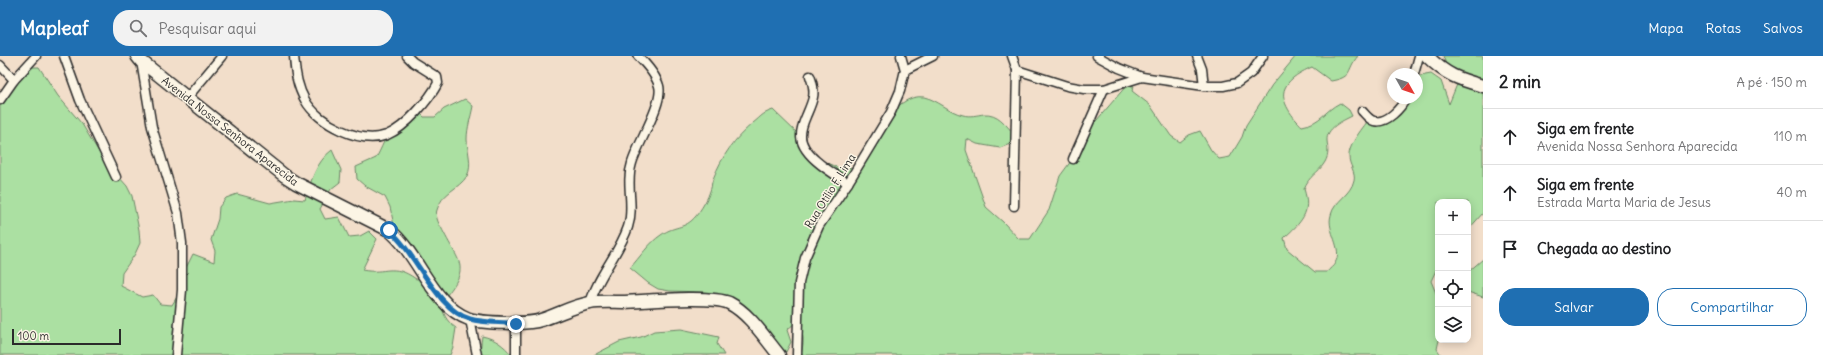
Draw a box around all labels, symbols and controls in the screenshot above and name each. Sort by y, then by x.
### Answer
search box [113,10,393,46]
text: Mapleaf [20,16,89,40]
icon: search [127,17,149,39]
text: Pesquisar aqui [159,19,256,38]
text: Mapa [1648,19,1683,37]
text: Rotas [1705,19,1741,37]
text: Salvos [1763,19,1803,37]
north arrow [1387,68,1423,104]
text: 2 min [1499,71,1541,93]
street label: Avenida Nossa Senhora Aparecida [159,73,301,189]
text: A pé · 150 m [1736,74,1807,91]
text: Siga em frente [1537,119,1634,138]
icon: ahead [1499,126,1521,148]
text: 110 m [1774,128,1807,145]
text: Avenida Nossa Senhora Aparecida [1537,138,1738,155]
street label: Rua Otílio F. Lima [801,151,859,231]
text: Siga em frente [1537,175,1634,194]
icon: ahead [1499,182,1521,204]
text: 40 m [1776,184,1807,201]
text: Estrada Marta Maria de Jesus [1537,194,1711,211]
map controls [1435,199,1471,343]
button: + [1435,199,1471,235]
route start [380,221,398,239]
button: − [1435,235,1471,271]
icon: arrive [1499,238,1521,260]
text: Chegada ao destino [1537,239,1671,258]
button: locate [1435,271,1471,307]
button: Salvar [1499,288,1649,326]
button: Compartilhar [1657,288,1807,326]
button: layers [1435,307,1471,343]
route end [507,315,525,333]
scale bar [12,327,121,346]
text: 100 m [18,329,49,343]

